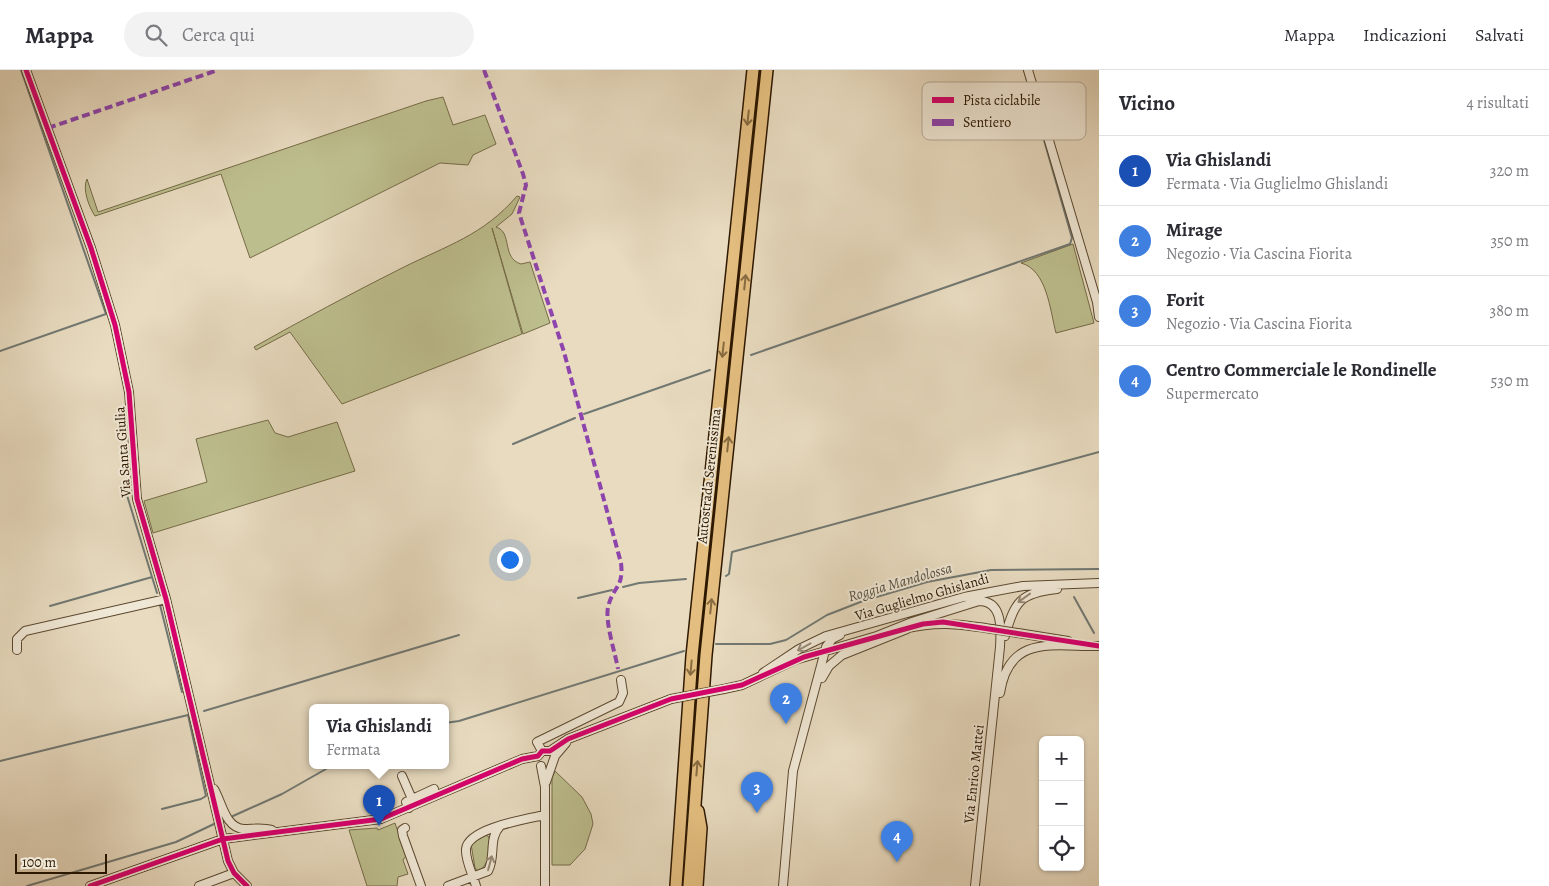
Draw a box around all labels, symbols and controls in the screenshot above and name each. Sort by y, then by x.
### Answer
search box [124,12,474,57]
text: Mappa [25,19,94,51]
icon: search [142,21,170,49]
text: Cerca qui [182,22,255,48]
text: Mappa [1284,23,1335,47]
text: Indicazioni [1363,23,1447,47]
text: Salvati [1475,23,1524,47]
legend [922,82,1086,140]
text: Vicino [1119,89,1175,117]
text: Pista ciclabile [963,91,1041,110]
text: 4 risultati [1466,92,1529,114]
one-way arrow [743,110,753,126]
text: Sentiero [963,113,1011,132]
text: Via Ghislandi [1166,147,1271,173]
text: 1 [1132,160,1138,182]
text: 320 m [1490,160,1529,182]
text: Fermata · Via Guglielmo Ghislandi [1166,173,1388,195]
text: Mirage [1166,217,1223,243]
text: 2 [1131,230,1139,252]
text: 350 m [1490,230,1529,252]
text: Negozio · Via Cascina Fiorita [1166,243,1352,265]
one-way arrow [740,275,750,291]
text: Forit [1166,287,1205,313]
text: 3 [1132,300,1138,322]
text: 380 m [1490,300,1529,322]
text: Negozio · Via Cascina Fiorita [1166,313,1352,335]
one-way arrow [718,341,728,357]
text: Centro Commerciale le Rondinelle [1166,357,1436,383]
text: 4 [1131,370,1139,392]
text: 530 m [1490,370,1529,392]
text: Supermercato [1166,383,1259,405]
street label: Via Santa Giulia [110,406,136,499]
street label: Autostrada Serenissima [692,407,726,546]
one-way arrow [723,436,733,452]
your location [497,547,523,573]
water label: Roggia Mandolossa [846,558,954,606]
street label: Via Guglielmo Ghislandi [852,569,991,626]
one-way arrow [1017,593,1031,603]
one-way arrow [706,598,716,614]
one-way arrow [796,642,811,652]
one-way arrow [687,660,696,676]
pin: 2 [770,683,802,724]
popup [309,704,449,769]
text: Via Ghislandi [326,713,432,739]
street label: Via Enrico Mattei [959,724,989,825]
map controls [1039,736,1084,871]
button: + [1039,736,1084,781]
text: Fermata [326,739,381,761]
one-way arrow [692,760,701,776]
pin: 3 [741,772,773,813]
button: − [1039,781,1084,826]
pin: 1 [363,785,395,826]
pin: 4 [881,821,913,862]
button: locate [1039,826,1084,871]
scale bar [15,851,108,874]
text: 100 m [22,853,56,872]
one-way arrow [485,855,495,871]

